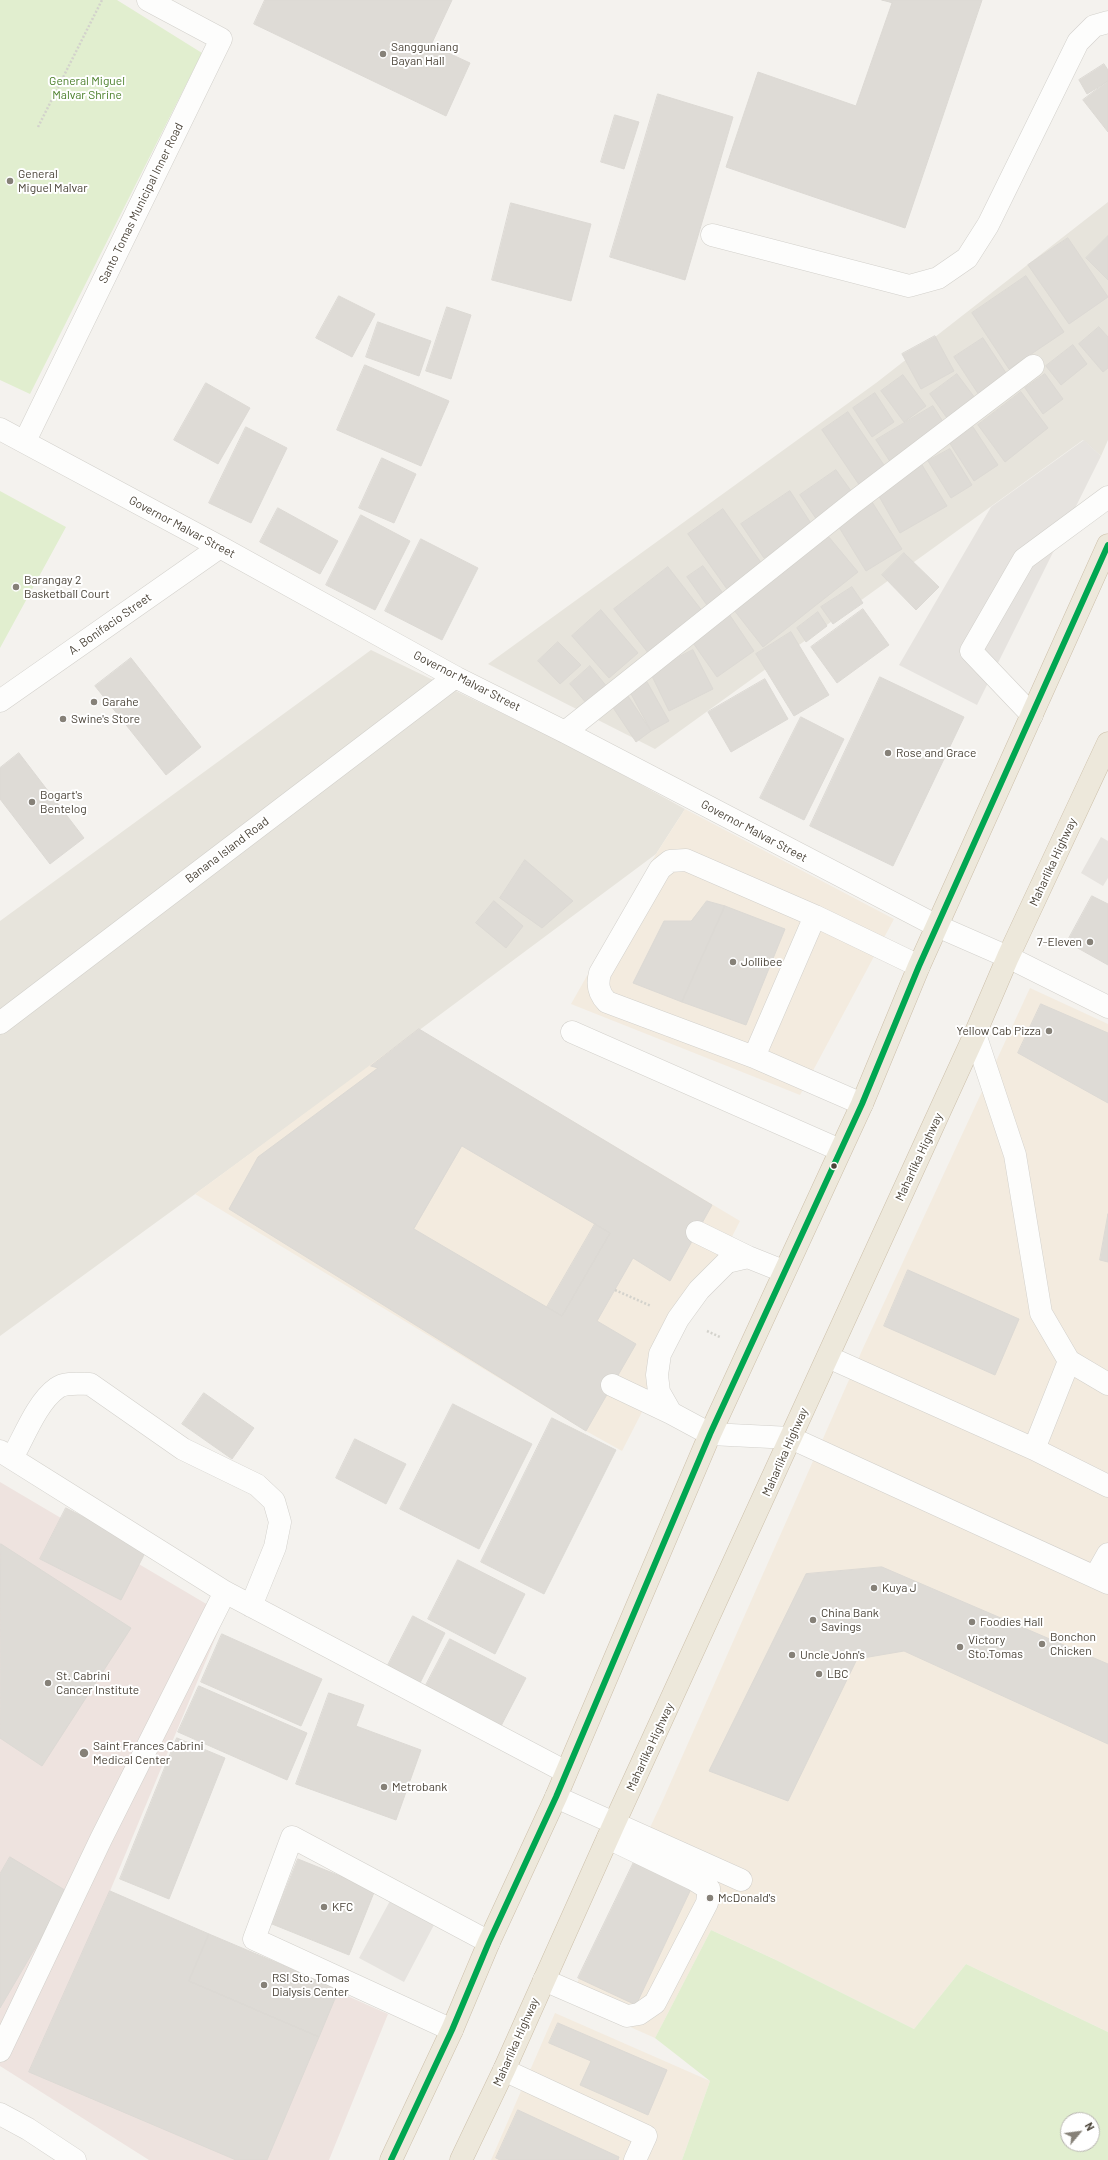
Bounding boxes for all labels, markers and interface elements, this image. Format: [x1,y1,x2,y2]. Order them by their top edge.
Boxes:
place label: Sangguniang Bayan Hall [391,40,458,68]
marker: Sangguniang Bayan Hall [378,49,388,59]
park label: General Miguel Malvar Shrine [49,74,125,102]
street label: Santo Tomas Municipal Inner Road [96,120,186,286]
place label: General Miguel Malvar [18,167,88,195]
marker: General Miguel Malvar [5,176,15,186]
street label: Governor Malvar Street [126,493,238,561]
place label: Barangay 2 Basketball Court [24,573,110,601]
marker: Barangay 2 Basketball Court [11,582,21,592]
street label: A. Bonifacio Street [66,590,154,658]
street label: Governor Malvar Street [411,648,523,714]
place label: Garahe [102,695,139,709]
marker: Garahe [89,697,99,707]
place label: Swine's Store [71,712,140,726]
marker: Swine's Store [58,714,68,724]
place label: Rose and Grace [896,746,976,760]
marker: Rose and Grace [883,748,893,758]
place label: Bogart's Bentelog [40,788,87,816]
marker: Bogart's Bentelog [27,797,37,807]
street label: Governor Malvar Street [698,797,810,865]
street label: Banana Island Road [182,814,272,886]
street label: Maharlika Highway [1026,816,1080,908]
place label: 7-Eleven [1037,935,1082,949]
marker: 7-Eleven [1085,937,1095,947]
place label: Jollibee [741,955,782,969]
marker: Jollibee [728,957,738,967]
place label: Yellow Cab Pizza [956,1024,1041,1038]
marker: Yellow Cab Pizza [1044,1026,1054,1036]
street label: Maharlika Highway [892,1111,946,1203]
unlabelled marker [829,1161,839,1171]
street label: Maharlika Highway [759,1405,811,1499]
place label: Kuya J [882,1581,917,1595]
marker: Kuya J [869,1583,879,1593]
place label: China Bank Savings [821,1606,879,1634]
marker: China Bank Savings [808,1615,818,1625]
place label: Foodies Hall [980,1615,1043,1629]
marker: Foodies Hall [967,1617,977,1627]
place label: Bonchon Chicken [1050,1630,1096,1658]
place label: Victory Sto.Tomas [968,1633,1023,1661]
marker: Bonchon Chicken [1037,1639,1047,1649]
marker: Victory Sto.Tomas [955,1642,965,1652]
place label: Uncle John's [800,1648,865,1662]
marker: Uncle John's [787,1650,797,1660]
place label: LBC [827,1667,849,1681]
place label: St. Cabrini Cancer Institute [56,1669,139,1697]
marker: LBC [814,1669,824,1679]
marker: St. Cabrini Cancer Institute [43,1678,53,1688]
street label: Maharlika Highway [623,1701,677,1793]
place label: Saint Frances Cabrini Medical Center [93,1739,203,1767]
marker: Saint Frances Cabrini Medical Center [78,1747,90,1759]
place label: Metrobank [392,1780,447,1794]
marker: Metrobank [379,1782,389,1792]
place label: McDonald's [718,1891,776,1905]
marker: McDonald's [705,1893,715,1903]
place label: KFC [332,1900,353,1914]
marker: KFC [319,1902,329,1912]
place label: RSI Sto. Tomas Dialysis Center [272,1971,350,1999]
marker: RSI Sto. Tomas Dialysis Center [259,1980,269,1990]
street label: Maharlika Highway [490,1995,542,2089]
north arrow [1060,2112,1100,2152]
text: N [1083,2120,1098,2133]

